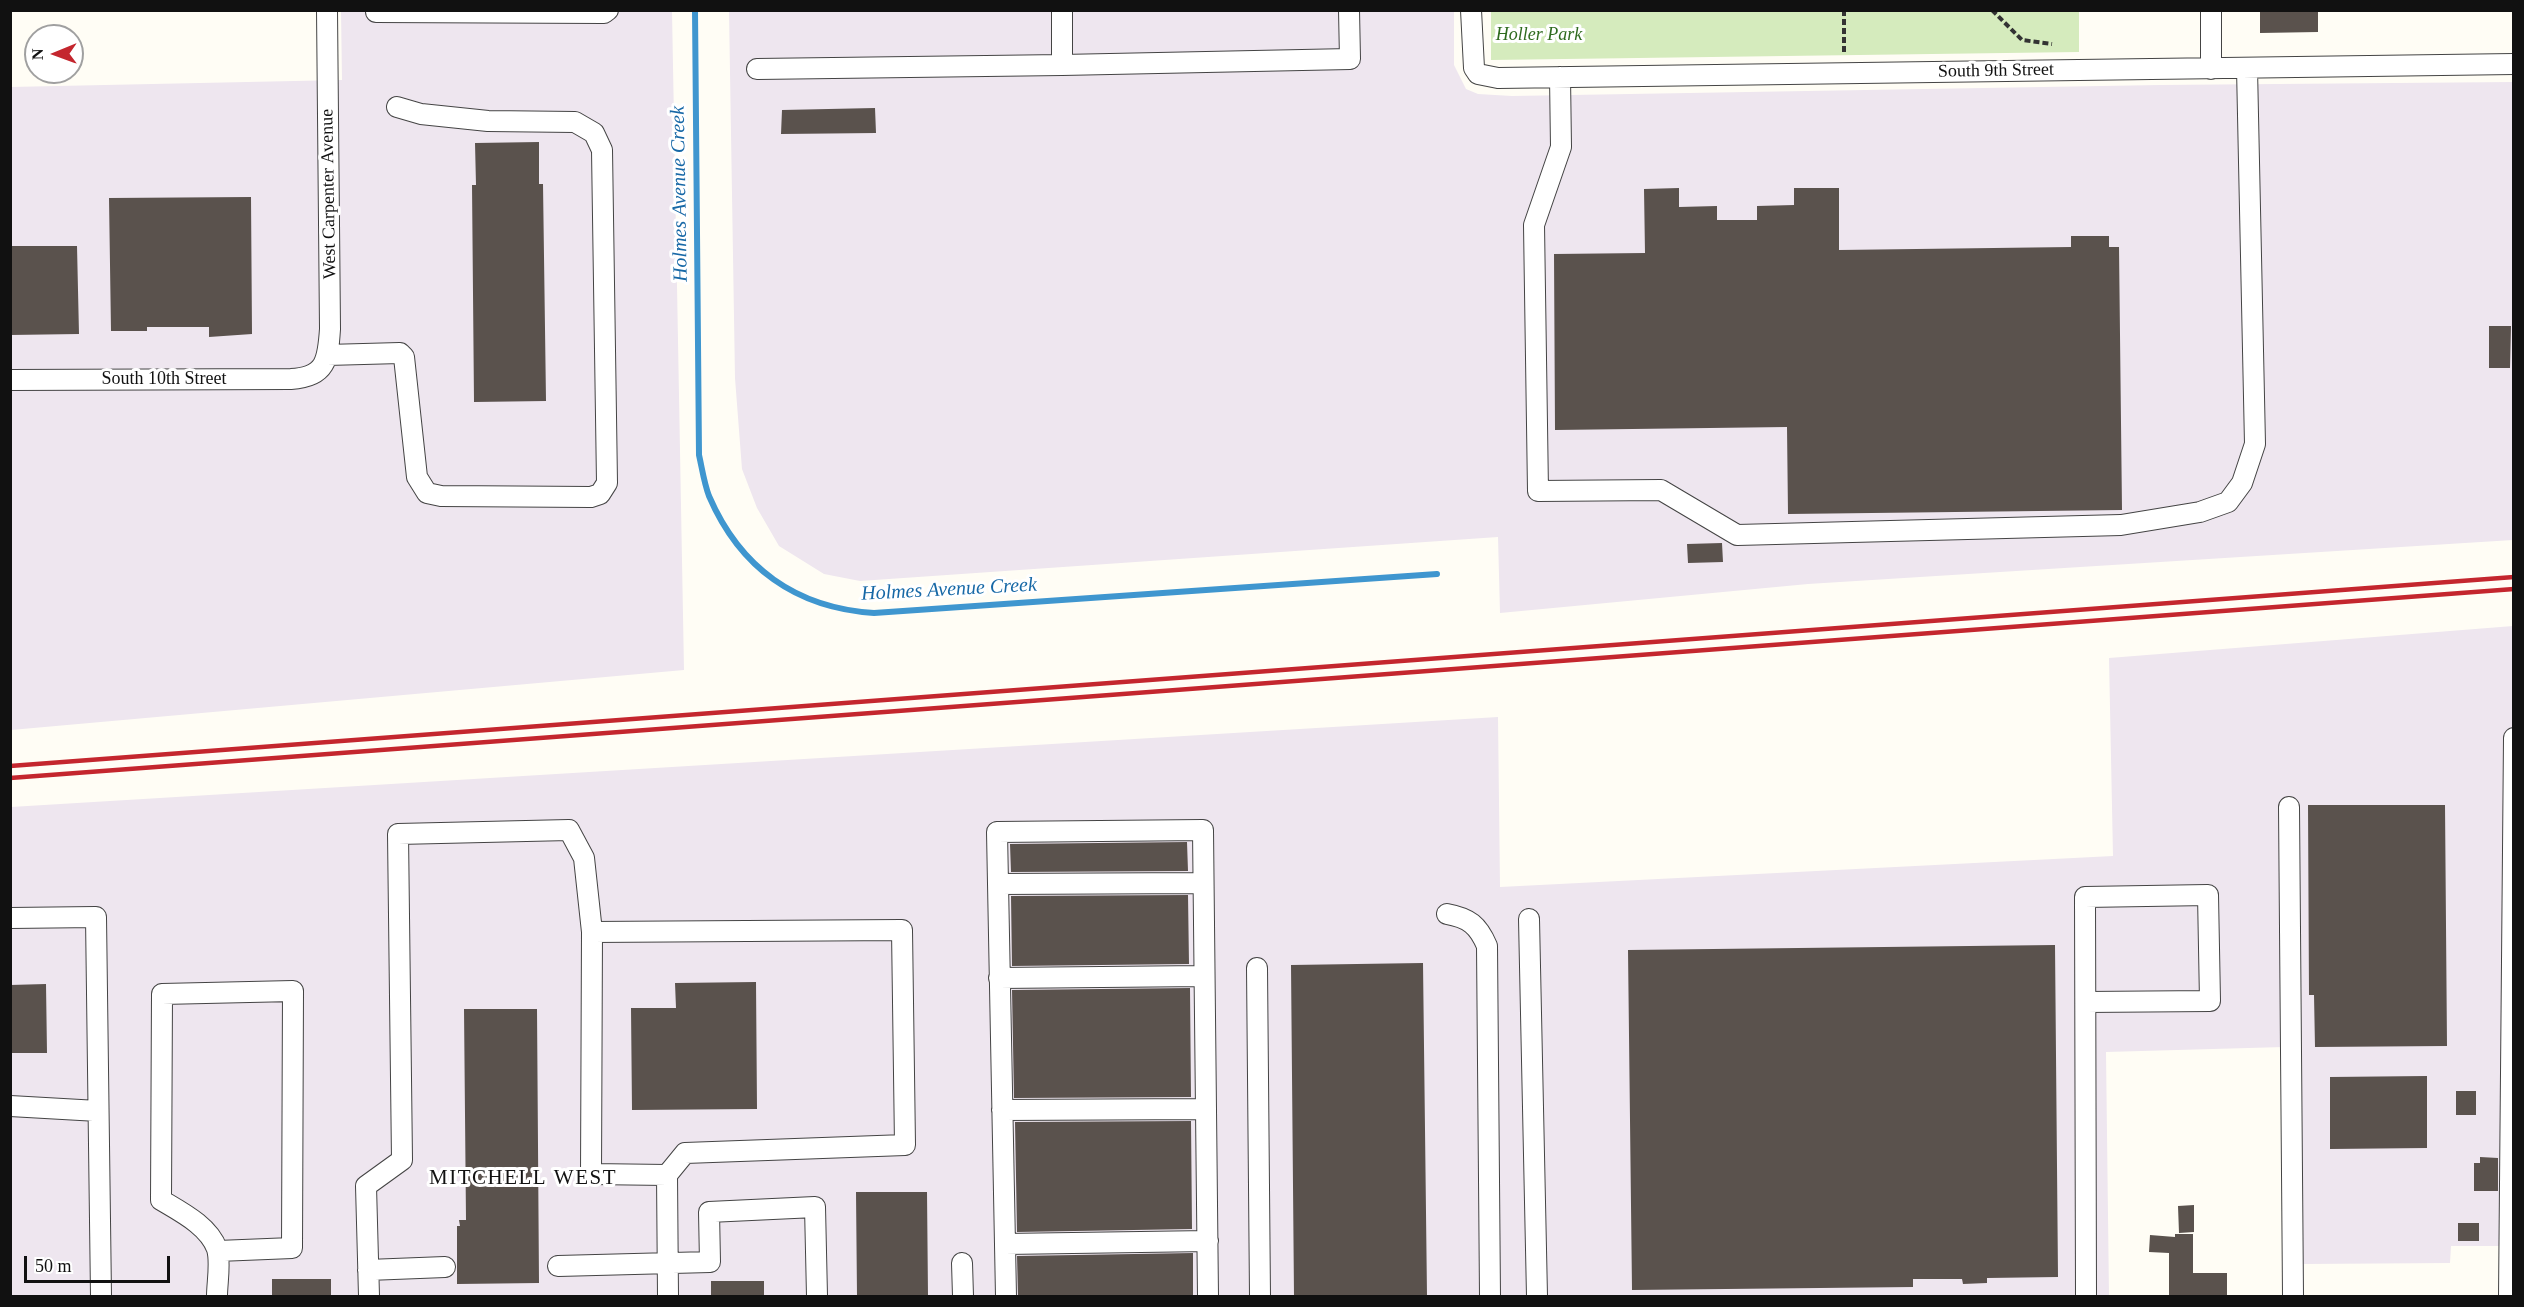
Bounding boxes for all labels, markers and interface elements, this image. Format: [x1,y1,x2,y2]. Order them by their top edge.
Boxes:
north arrow [24,24,84,84]
park label: Holler Park [1496,24,1582,46]
text: N [29,48,46,60]
street label: South 9th Street [1938,59,2054,83]
water label: Holmes Avenue Creek [666,106,694,282]
street label: West Carpenter Avenue [317,109,341,279]
street label: South 10th Street [102,368,226,390]
water label: Holmes Avenue Creek [861,573,1037,607]
district label: MITCHELL WEST [429,1165,617,1191]
scale bar [27,1244,172,1282]
text: 50 m [35,1256,72,1276]

